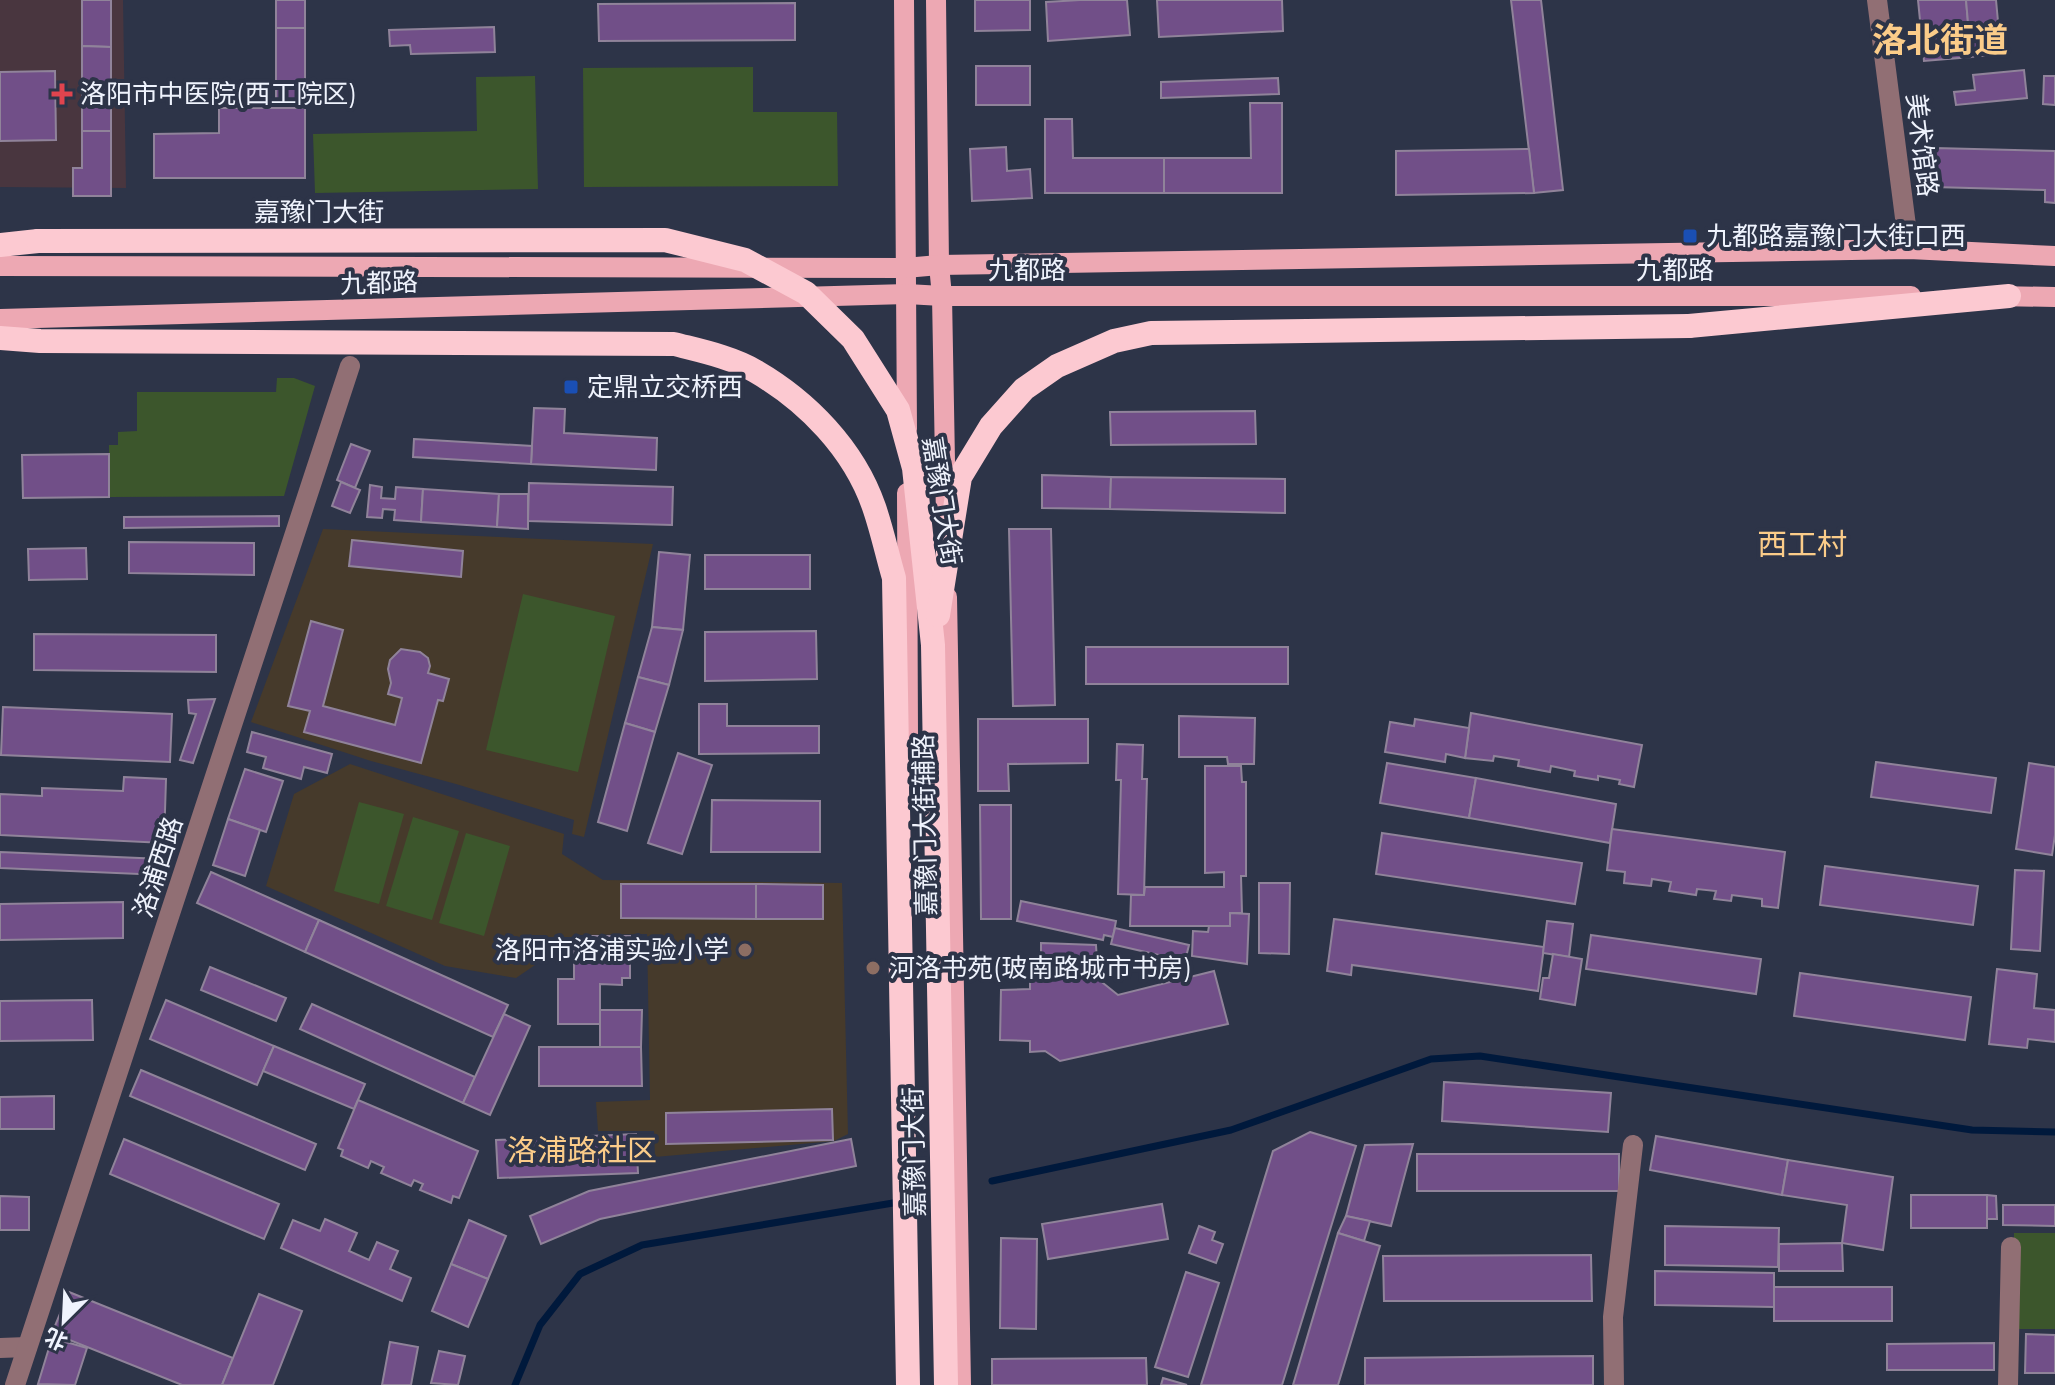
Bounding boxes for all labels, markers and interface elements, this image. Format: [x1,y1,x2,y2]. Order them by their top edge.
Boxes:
district label: 洛北街道 [1872,19,2008,61]
place label: 洛阳市中医院(西工院区) [80,78,357,110]
marker: 洛阳市中医院(西工院区) [51,83,73,105]
street label: 美术馆路 [1900,91,1944,199]
street label: 嘉豫门大街 [254,196,384,228]
place label: 九都路嘉豫门大街口西 [1706,220,1966,252]
marker: 九都路嘉豫门大街口西 [1681,227,1699,245]
street label: 九都路 [988,254,1066,286]
street label: 九都路 [1636,254,1714,286]
street label: 九都路 [339,266,419,300]
place label: 定鼎立交桥西 [587,371,743,403]
marker: 定鼎立交桥西 [562,378,580,396]
street label: 嘉豫门大街 [916,434,968,568]
district label: 西工村 [1757,526,1847,563]
street label: 嘉豫门大街辅路 [907,734,943,916]
street label: 洛浦西路 [127,813,189,921]
place label: 洛阳市洛浦实验小学 [495,934,729,966]
marker: 洛阳市洛浦实验小学 [736,941,754,959]
place label: 河洛书苑(玻南路城市书房) [889,952,1192,984]
marker: 河洛书苑(玻南路城市书房) [864,959,882,977]
street label: 嘉豫门大街 [897,1087,931,1217]
district label: 洛浦路社区 [507,1132,657,1169]
north arrow [24,1281,104,1361]
text: 北 [41,1322,72,1356]

